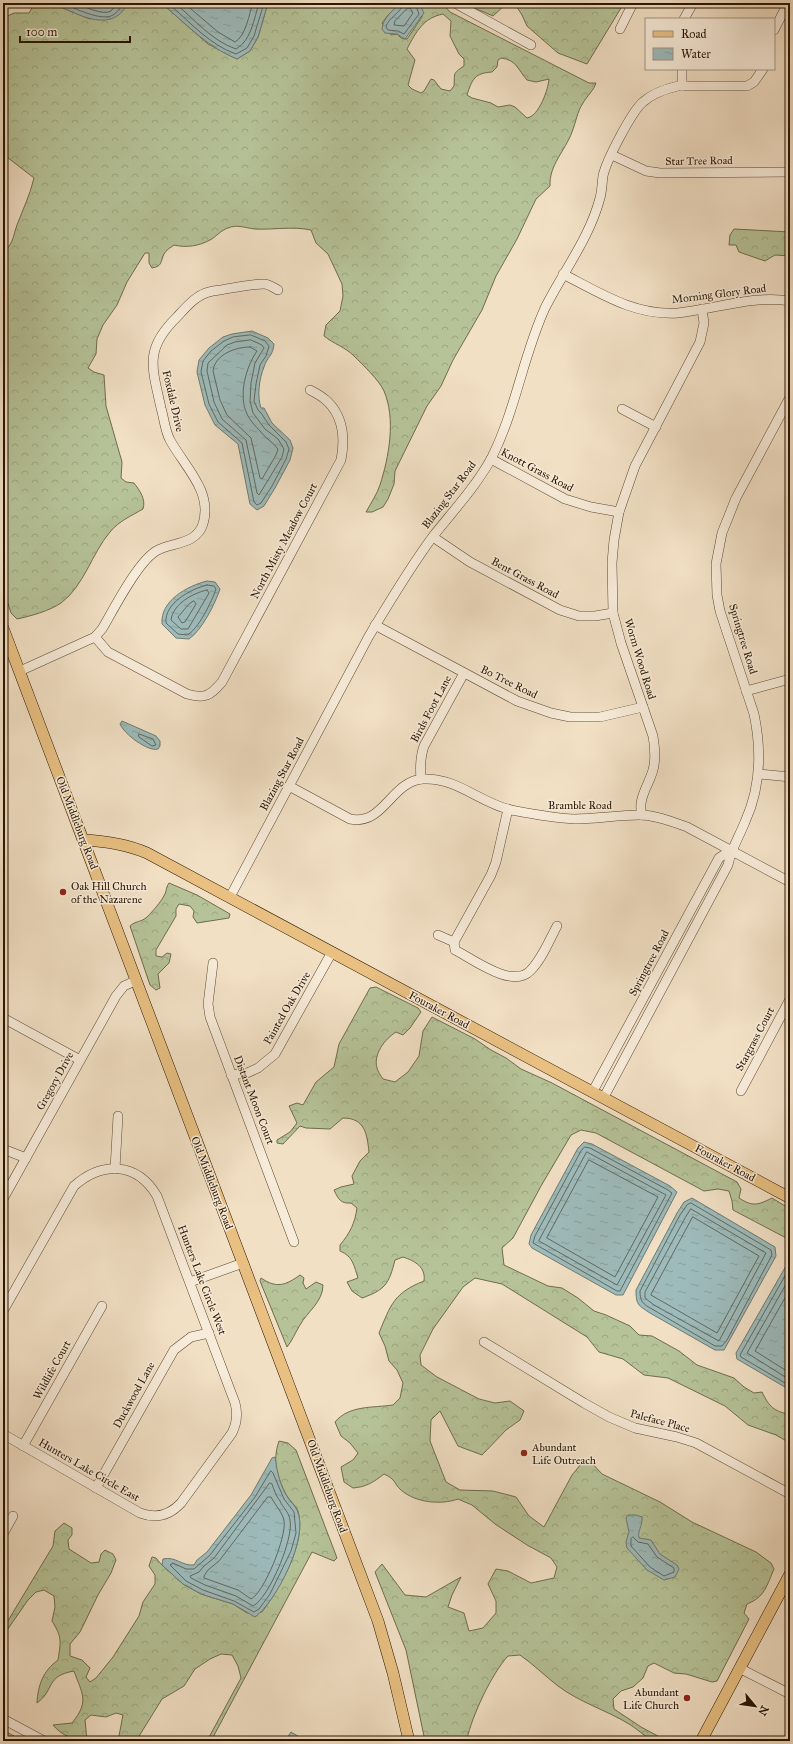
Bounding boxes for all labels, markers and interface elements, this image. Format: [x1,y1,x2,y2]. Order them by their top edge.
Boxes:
scale bar [20,18,130,44]
legend [645,18,775,70]
text: 100 m [26,25,57,39]
text: Road [681,27,707,41]
text: Water [681,47,711,61]
street label: Star Tree Road [665,154,733,168]
street label: Morning Glory Road [671,282,767,306]
street label: Foxdale Drive [160,369,186,433]
street label: Knott Grass Road [499,445,576,495]
street label: Blazing Star Road [419,458,479,531]
street label: North Misty Meadow Court [248,481,320,601]
street label: Bent Grass Road [489,555,561,601]
street label: Springtree Road [726,602,760,676]
street label: Worm Wood Road [622,617,659,701]
street label: Bo Tree Road [478,663,540,702]
street label: Birds Foot Lane [408,673,454,745]
street label: Blazing Star Road [257,735,307,813]
street label: Old Middleburg Road [53,775,101,872]
street label: Bramble Road [548,799,612,812]
place label: Oak Hill Church of the Nazarene [71,880,147,906]
marker: Oak Hill Church of the Nazarene [58,887,68,897]
street label: Springtree Road [626,927,672,998]
street label: Painted Oak Drive [261,969,313,1047]
street label: Fouraker Road [406,989,472,1032]
street label: Stargrass Court [733,1005,777,1073]
street label: Gregory Drive [34,1049,77,1112]
street label: Distant Moon Court [231,1054,277,1146]
street label: Old Middleburg Road [188,1135,236,1232]
street label: Fouraker Road [692,1142,758,1185]
street label: Hunters Lake Circle West [175,1223,229,1337]
street label: Wildlife Court [30,1338,74,1402]
street label: Duckwood Lane [110,1359,158,1430]
street label: Paleface Place [629,1407,692,1435]
street label: Hunters Lake Circle East [36,1436,142,1504]
street label: Old Middleburg Road [304,1438,350,1535]
place label: Abundant Life Outreach [531,1441,596,1467]
marker: Abundant Life Outreach [519,1448,529,1458]
place label: Abundant Life Church [623,1686,679,1712]
north arrow [735,1686,775,1726]
marker: Abundant Life Church [682,1693,692,1703]
text: N [755,1703,771,1718]

